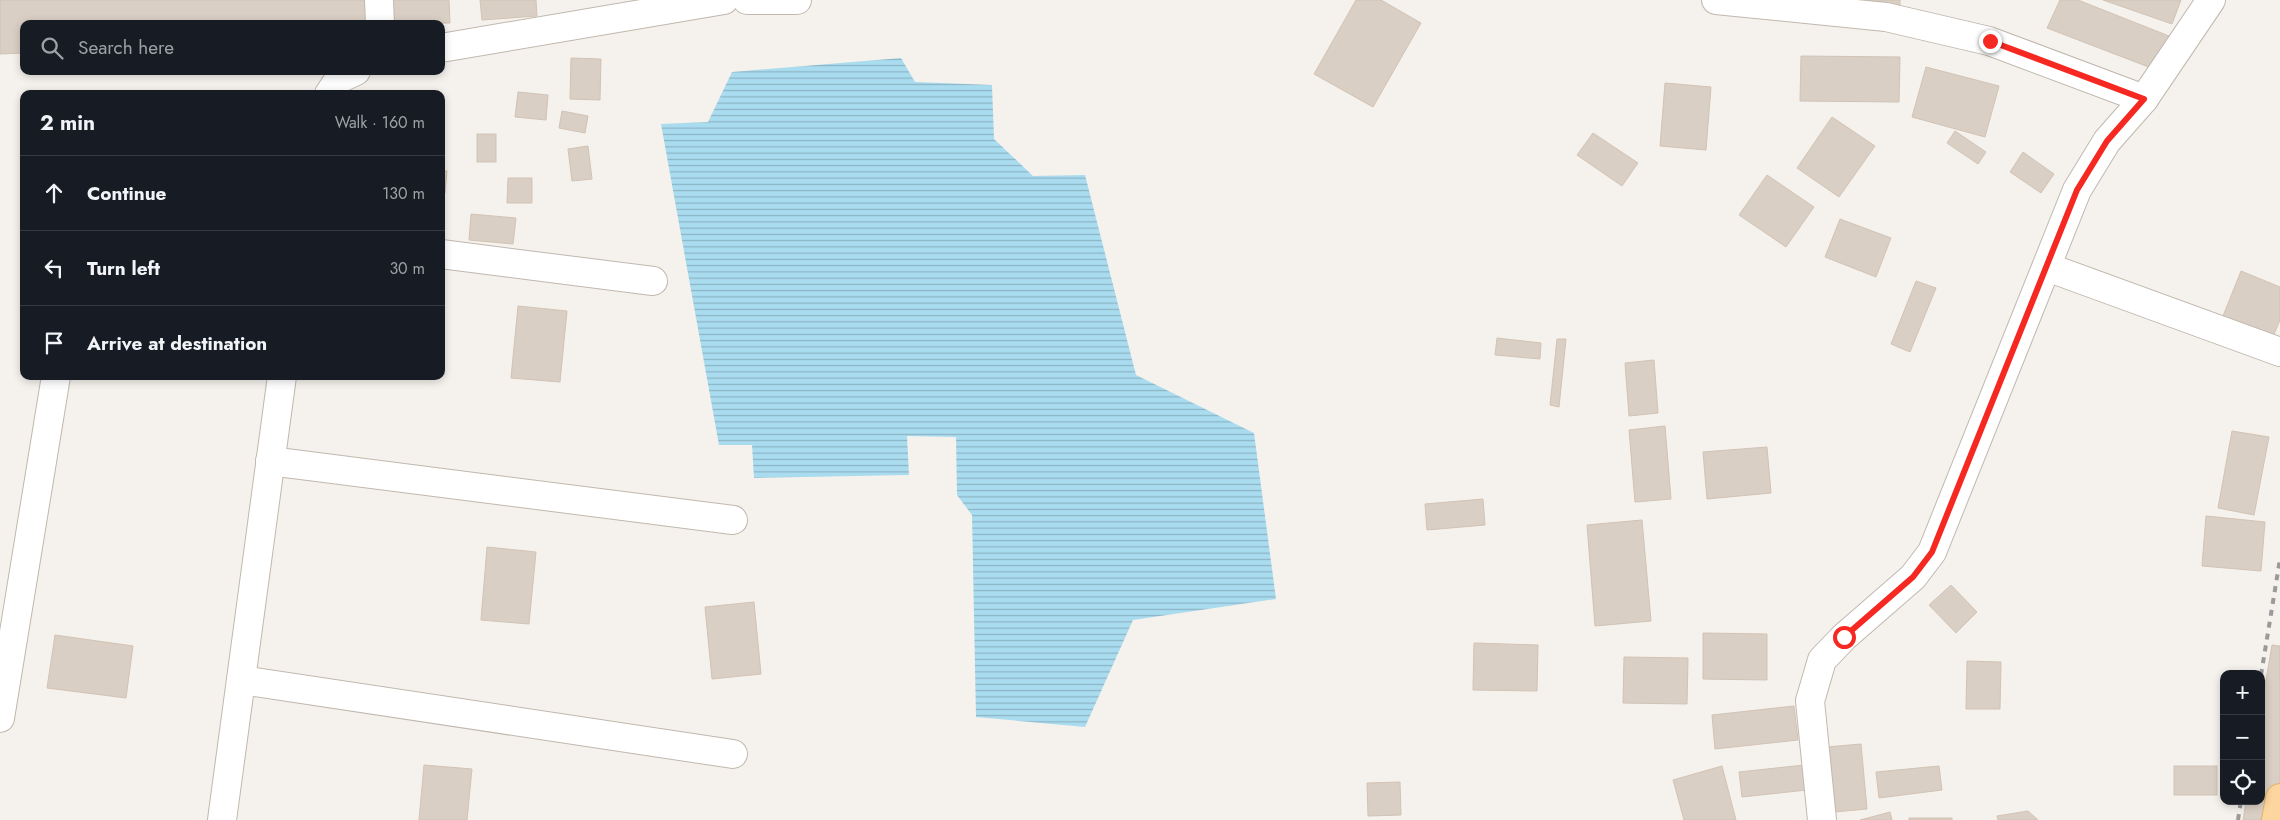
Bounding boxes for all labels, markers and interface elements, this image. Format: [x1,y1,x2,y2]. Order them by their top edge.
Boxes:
search box [20,20,445,75]
route end [1979,30,2002,53]
icon: search [38,34,66,62]
text: Search here [78,34,174,61]
text: 2 min [40,108,95,138]
text: Walk · 160 m [335,111,425,134]
icon: ahead [40,179,68,207]
text: Continue [87,180,166,207]
text: 130 m [382,182,425,205]
icon: left [40,254,68,282]
text: Turn left [87,255,160,282]
text: 30 m [389,257,425,280]
icon: arrive [40,329,68,357]
text: Arrive at destination [87,330,267,357]
route start [1833,626,1856,649]
map controls [2220,670,2265,805]
button: + [2220,670,2265,715]
button: − [2220,715,2265,760]
button: locate [2220,760,2265,805]

